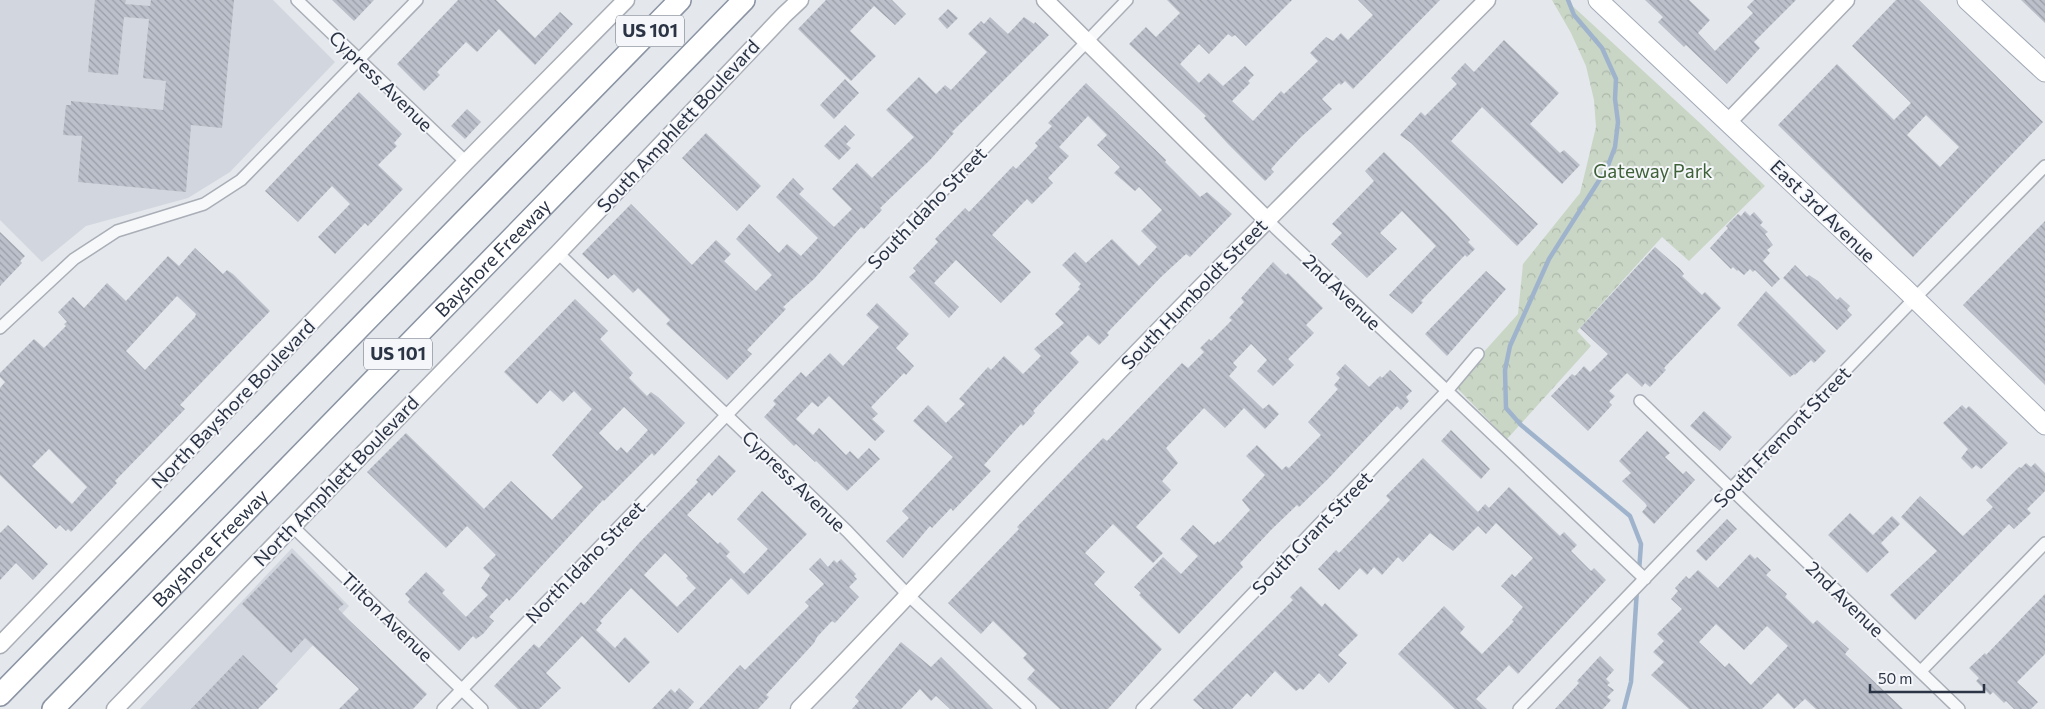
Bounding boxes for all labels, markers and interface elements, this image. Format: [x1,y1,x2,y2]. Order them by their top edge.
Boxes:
road number: US 101 [616,16,684,46]
street label: Cypress Avenue [325,25,438,136]
street label: South Amphlett Boulevard [592,35,764,217]
street label: South Idaho Street [862,142,991,274]
street label: East 3rd Avenue [1766,155,1881,267]
park label: Gateway Park [1593,159,1713,182]
street label: Bayshore Freeway [430,194,555,321]
street label: South Humboldt Street [1116,213,1272,374]
street label: 2nd Avenue [1299,249,1386,334]
street label: North Bayshore Boulevard [146,314,319,493]
road number: US 101 [364,338,432,369]
street label: South Fremont Street [1708,361,1855,512]
street label: North Amphlett Boulevard [248,391,423,571]
street label: Cypress Avenue [738,425,851,536]
street label: South Grant Street [1247,466,1377,599]
street label: Bayshore Freeway [147,484,272,611]
street label: North Idaho Street [520,495,649,628]
street label: 2nd Avenue [1802,556,1889,641]
street label: Tilton Avenue [337,567,438,666]
scale bar [1870,662,1984,694]
text: 50 m [1878,669,1912,687]

